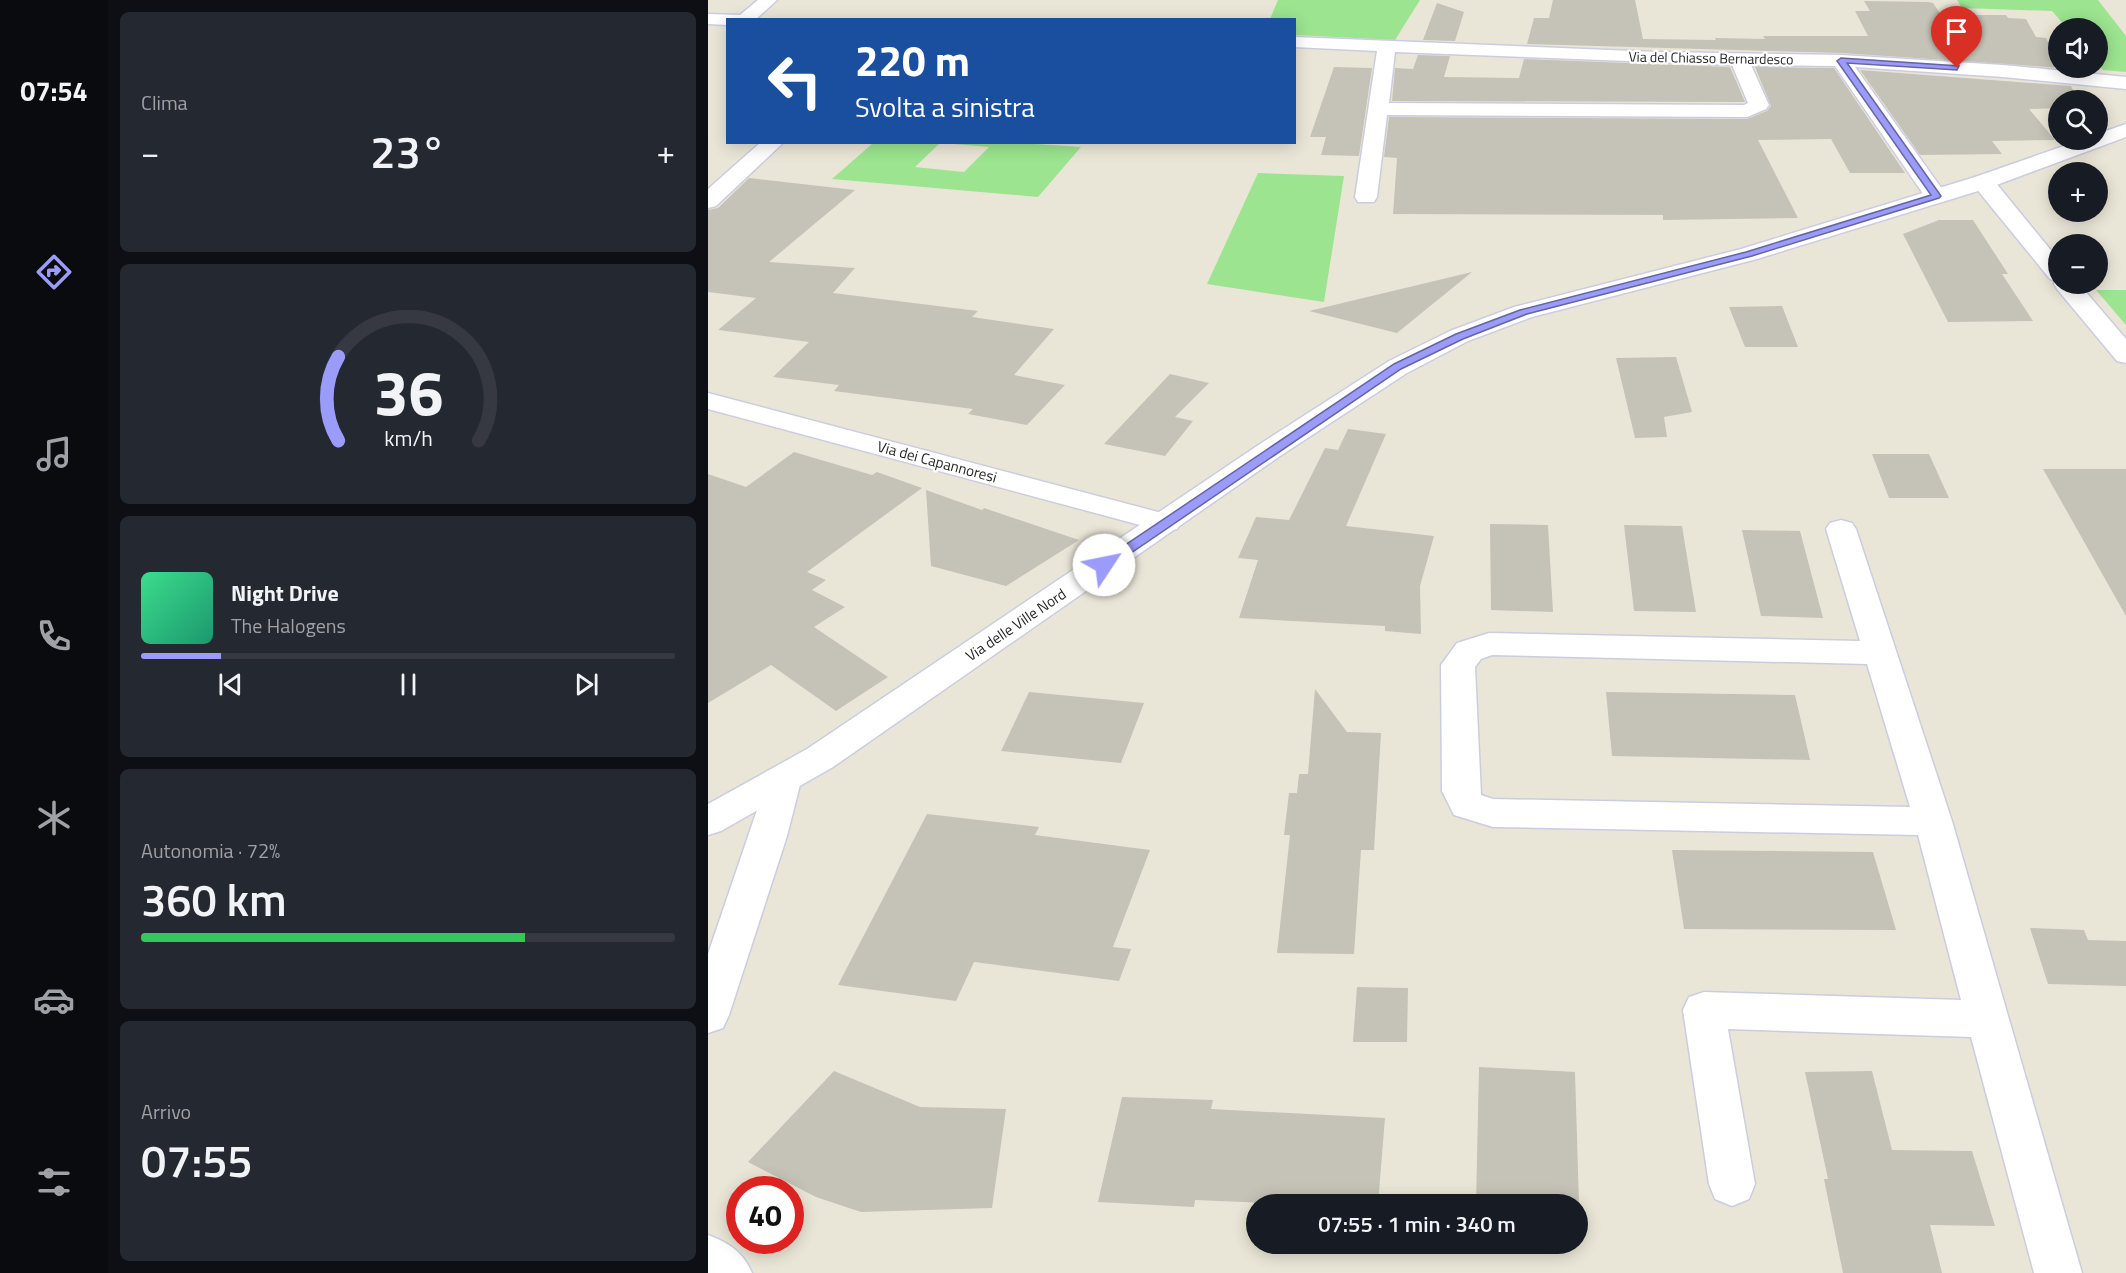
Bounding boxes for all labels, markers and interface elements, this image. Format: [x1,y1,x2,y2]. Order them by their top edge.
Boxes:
pin [1931,6,1982,68]
icon: arrive [1940,15,1973,48]
map controls [2048,18,2108,294]
button: sound [2048,18,2108,78]
text: 220 m [855,28,970,92]
icon: left [756,42,834,120]
street label: Via del Chiasso Bernardesco [1628,46,1794,69]
text: 07:54 [20,70,88,111]
text: Svolta a sinistra [855,86,1035,127]
text: Clima [141,87,188,118]
button: search [2048,90,2108,150]
text: 23° [370,117,446,185]
text: − [141,127,159,177]
text: + [657,127,675,177]
button: + [2048,162,2108,222]
button: − [2048,234,2108,294]
icon: directions [33,251,75,293]
text: 36 [373,344,443,439]
text: km/h [384,423,432,455]
icon: music [33,433,75,475]
street label: Via dei Capannoresi [875,434,999,489]
position arrow [1072,533,1136,597]
text: Night Drive [231,576,339,610]
street label: Via delle Ville Nord [961,582,1071,667]
text: The Halogens [231,610,346,641]
icon: phone [33,615,75,657]
icon: previous [214,668,247,701]
icon: pause [392,668,425,701]
icon: next [570,668,603,701]
icon: climate [33,797,75,839]
text: Autonomia · 72% [141,835,280,866]
text: 360 km [141,865,287,933]
icon: car [33,979,75,1021]
text: Arrivo [141,1096,191,1127]
text: 07:55 [141,1126,253,1194]
icon: filters [33,1161,75,1203]
speed limit sign: 40 [726,1176,804,1254]
text: 07:55 · 1 min · 340 m [1318,1207,1516,1241]

